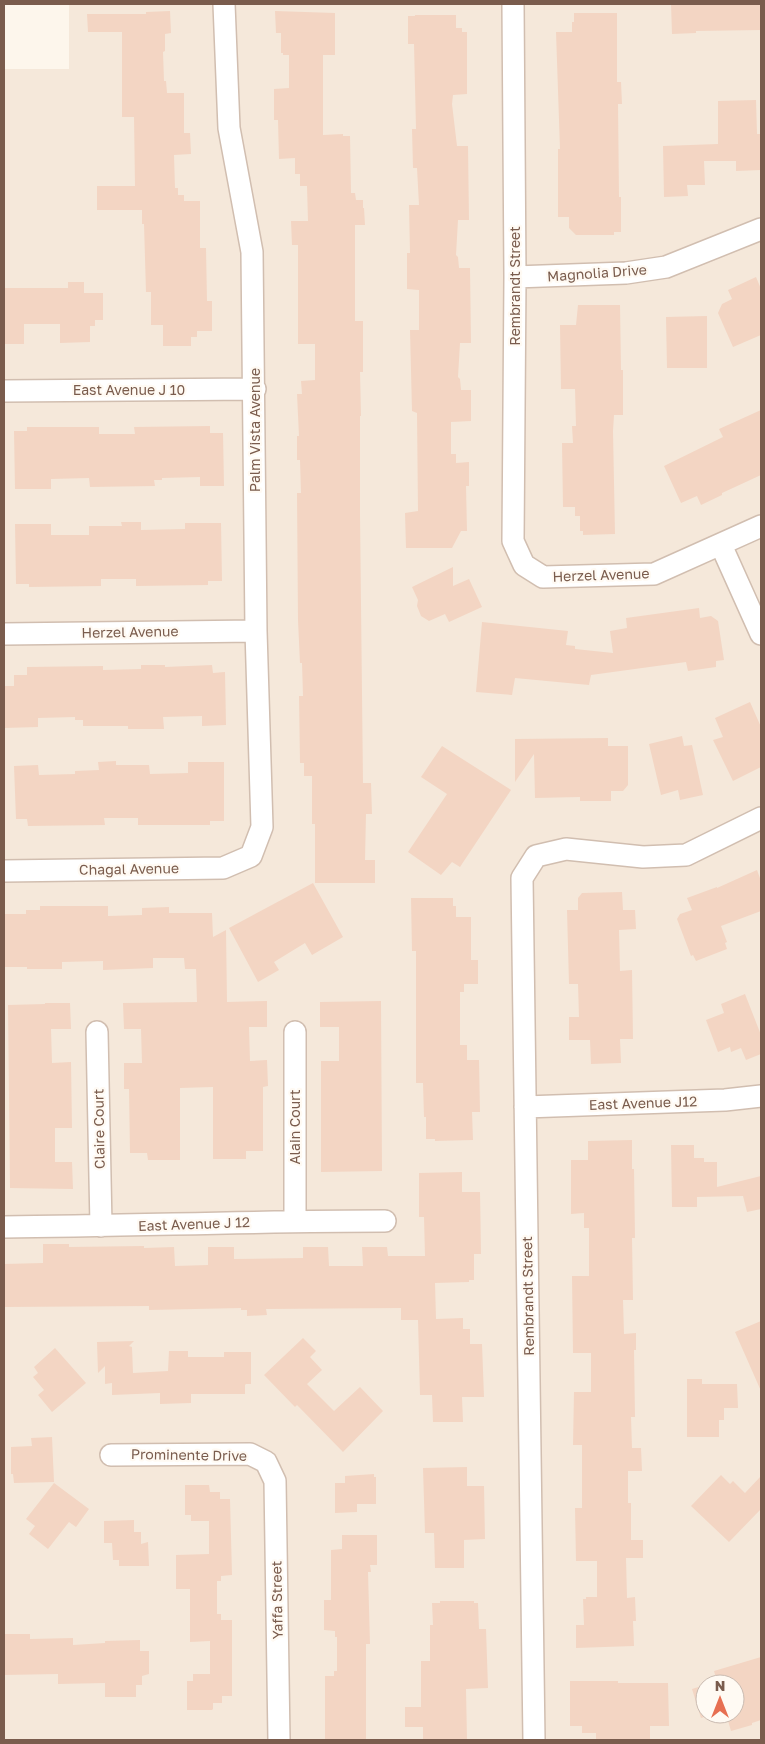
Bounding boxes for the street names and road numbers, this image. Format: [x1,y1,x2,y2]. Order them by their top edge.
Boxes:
street label: Rembrandt Street [506,226,523,346]
street label: Magnolia Drive [547,261,647,284]
street label: Palm Vista Avenue [246,368,263,492]
street label: East Avenue J 10 [73,381,185,398]
street label: Herzel Avenue [552,564,650,585]
street label: Herzel Avenue [81,622,179,641]
street label: Chagal Avenue [79,859,179,878]
street label: Claire Court [89,1089,108,1169]
street label: Alain Court [286,1089,303,1165]
street label: East Avenue J12 [589,1092,697,1113]
street label: East Avenue J 12 [138,1213,250,1234]
street label: Rembrandt Street [518,1236,537,1356]
street label: Prominente Drive [131,1445,247,1464]
street label: Yaffa Street [267,1561,286,1639]

